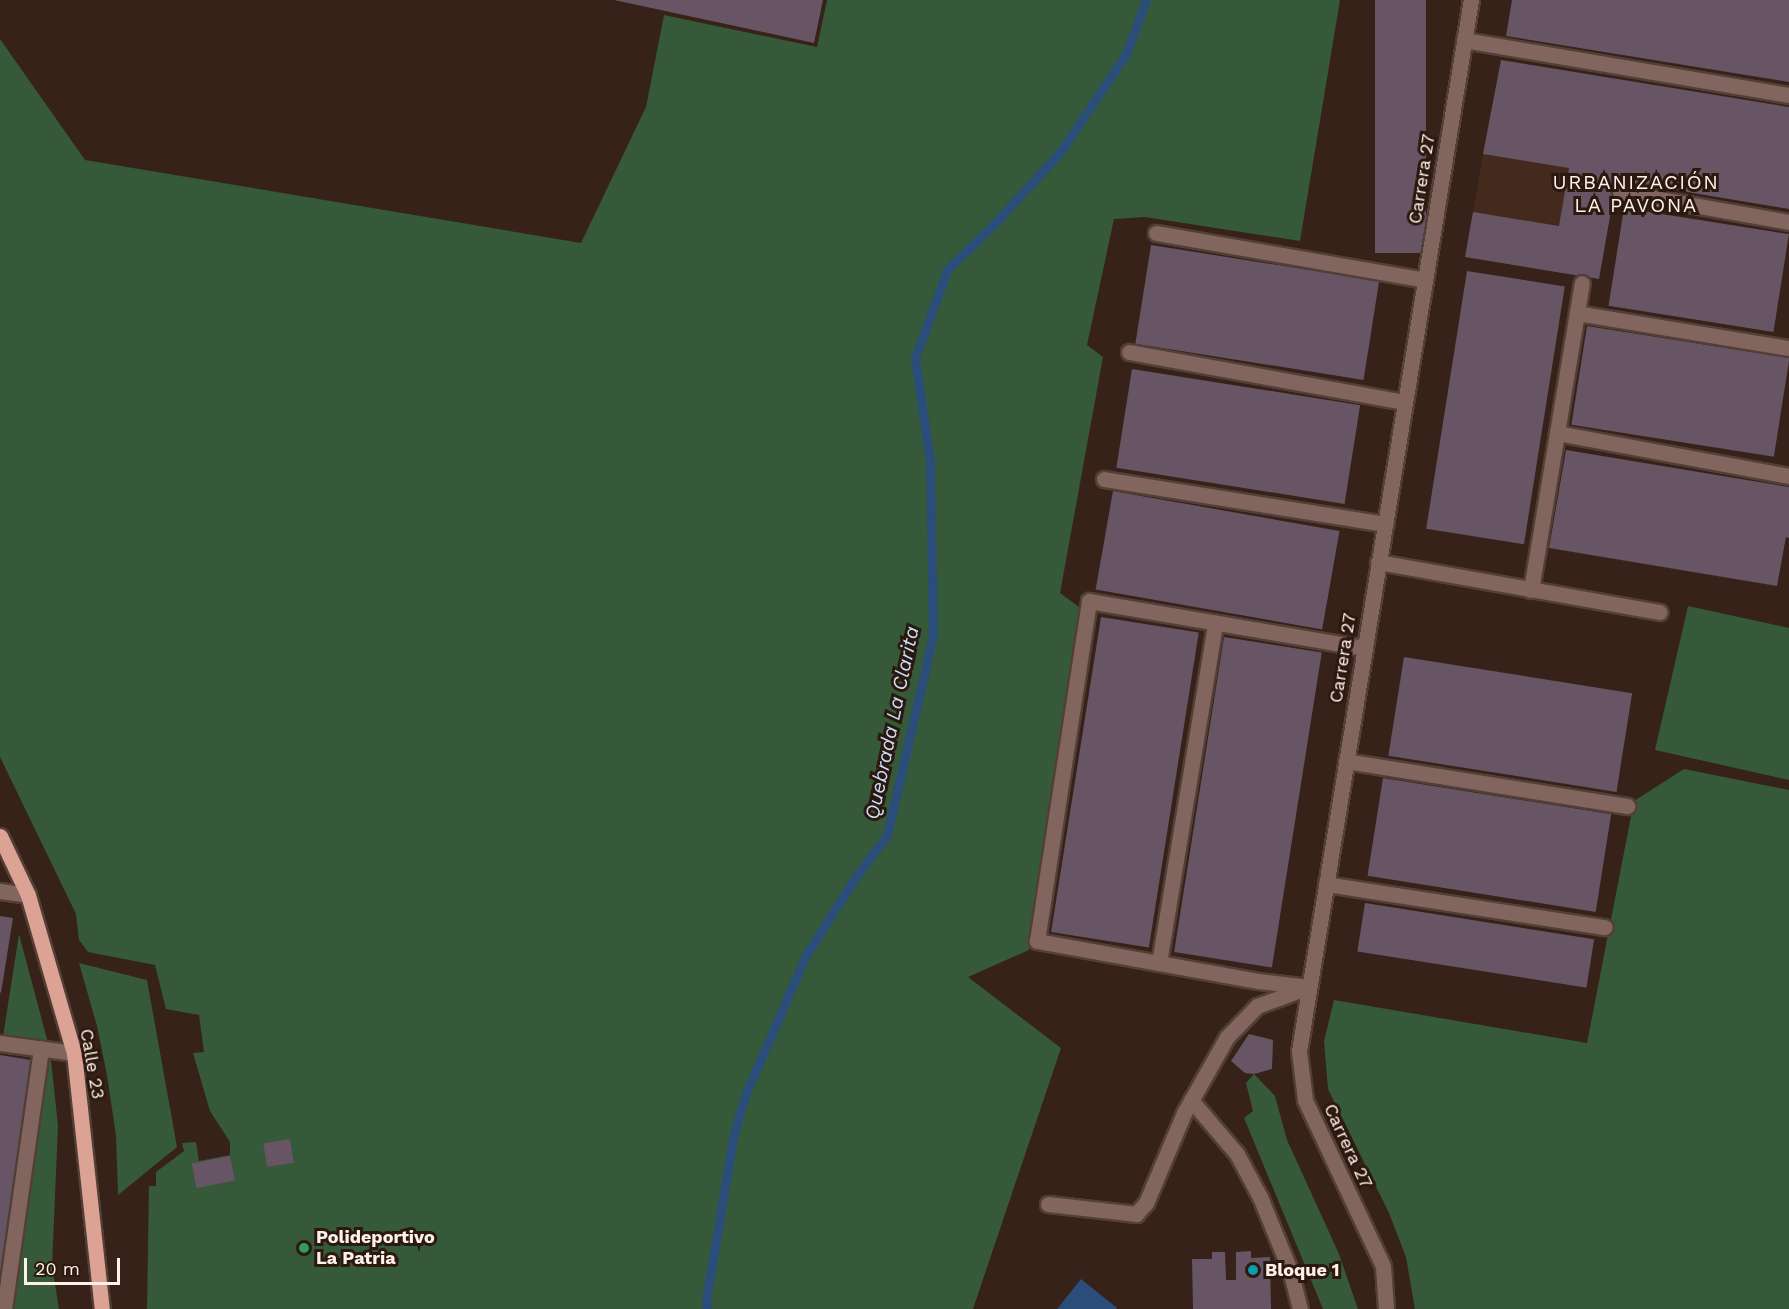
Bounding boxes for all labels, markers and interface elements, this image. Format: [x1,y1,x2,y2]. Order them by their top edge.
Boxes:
street label: Carrera 27 [1404,132,1440,226]
district label: URBANIZACIÓN LA PAVONA [1553,171,1719,218]
street label: Carrera 27 [1325,611,1361,705]
water label: Quebrada La Clarita [860,624,924,822]
street label: Calle 23 [75,1027,109,1101]
street label: Carrera 27 [1319,1100,1377,1192]
place label: Polideportivo La Patria [316,1227,435,1270]
marker: Polideportivo La Patria [297,1241,311,1255]
scale bar [27,1246,123,1284]
text: 20 m [35,1258,80,1279]
place label: Bloque 1 [1265,1259,1340,1281]
marker: Bloque 1 [1246,1263,1260,1277]

